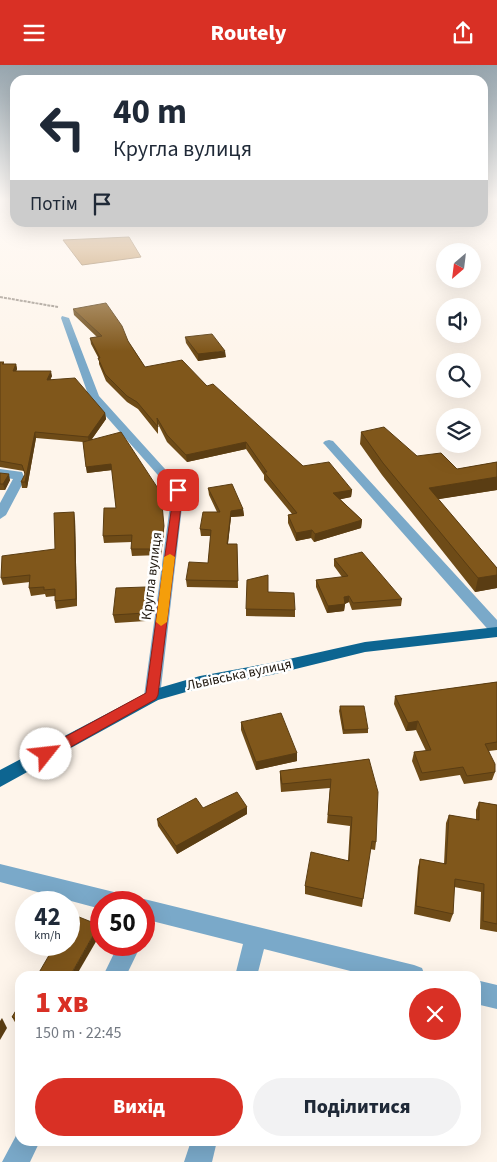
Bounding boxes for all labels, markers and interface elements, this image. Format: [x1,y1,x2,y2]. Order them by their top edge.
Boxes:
text: Routely [210,17,287,49]
icon: menu [20,19,48,47]
icon: share [449,19,477,47]
text: 40 m [113,87,187,137]
icon: left [30,95,95,160]
text: Кругла вулиця [113,133,252,165]
icon: arrive [88,190,116,218]
text: Потім [30,191,78,218]
north arrow [436,243,481,287]
map controls [436,243,481,453]
button: sound [436,298,481,343]
button: search [436,353,481,398]
button: layers [436,408,481,453]
pin [157,469,199,511]
icon: arrive [164,476,192,504]
street label: Кругла вулиця [137,531,167,621]
street label: Львівська вулиця [185,654,293,696]
position arrow [19,727,71,779]
speed limit sign: 50 [90,891,155,956]
text: 42 [34,899,61,935]
text: km/h [34,927,61,944]
text: 1 хв [35,981,89,1024]
button: close [409,988,461,1040]
text: 150 m · 22:45 [35,1022,122,1044]
button: Вихід [35,1078,243,1136]
button: Поділитися [253,1078,461,1136]

